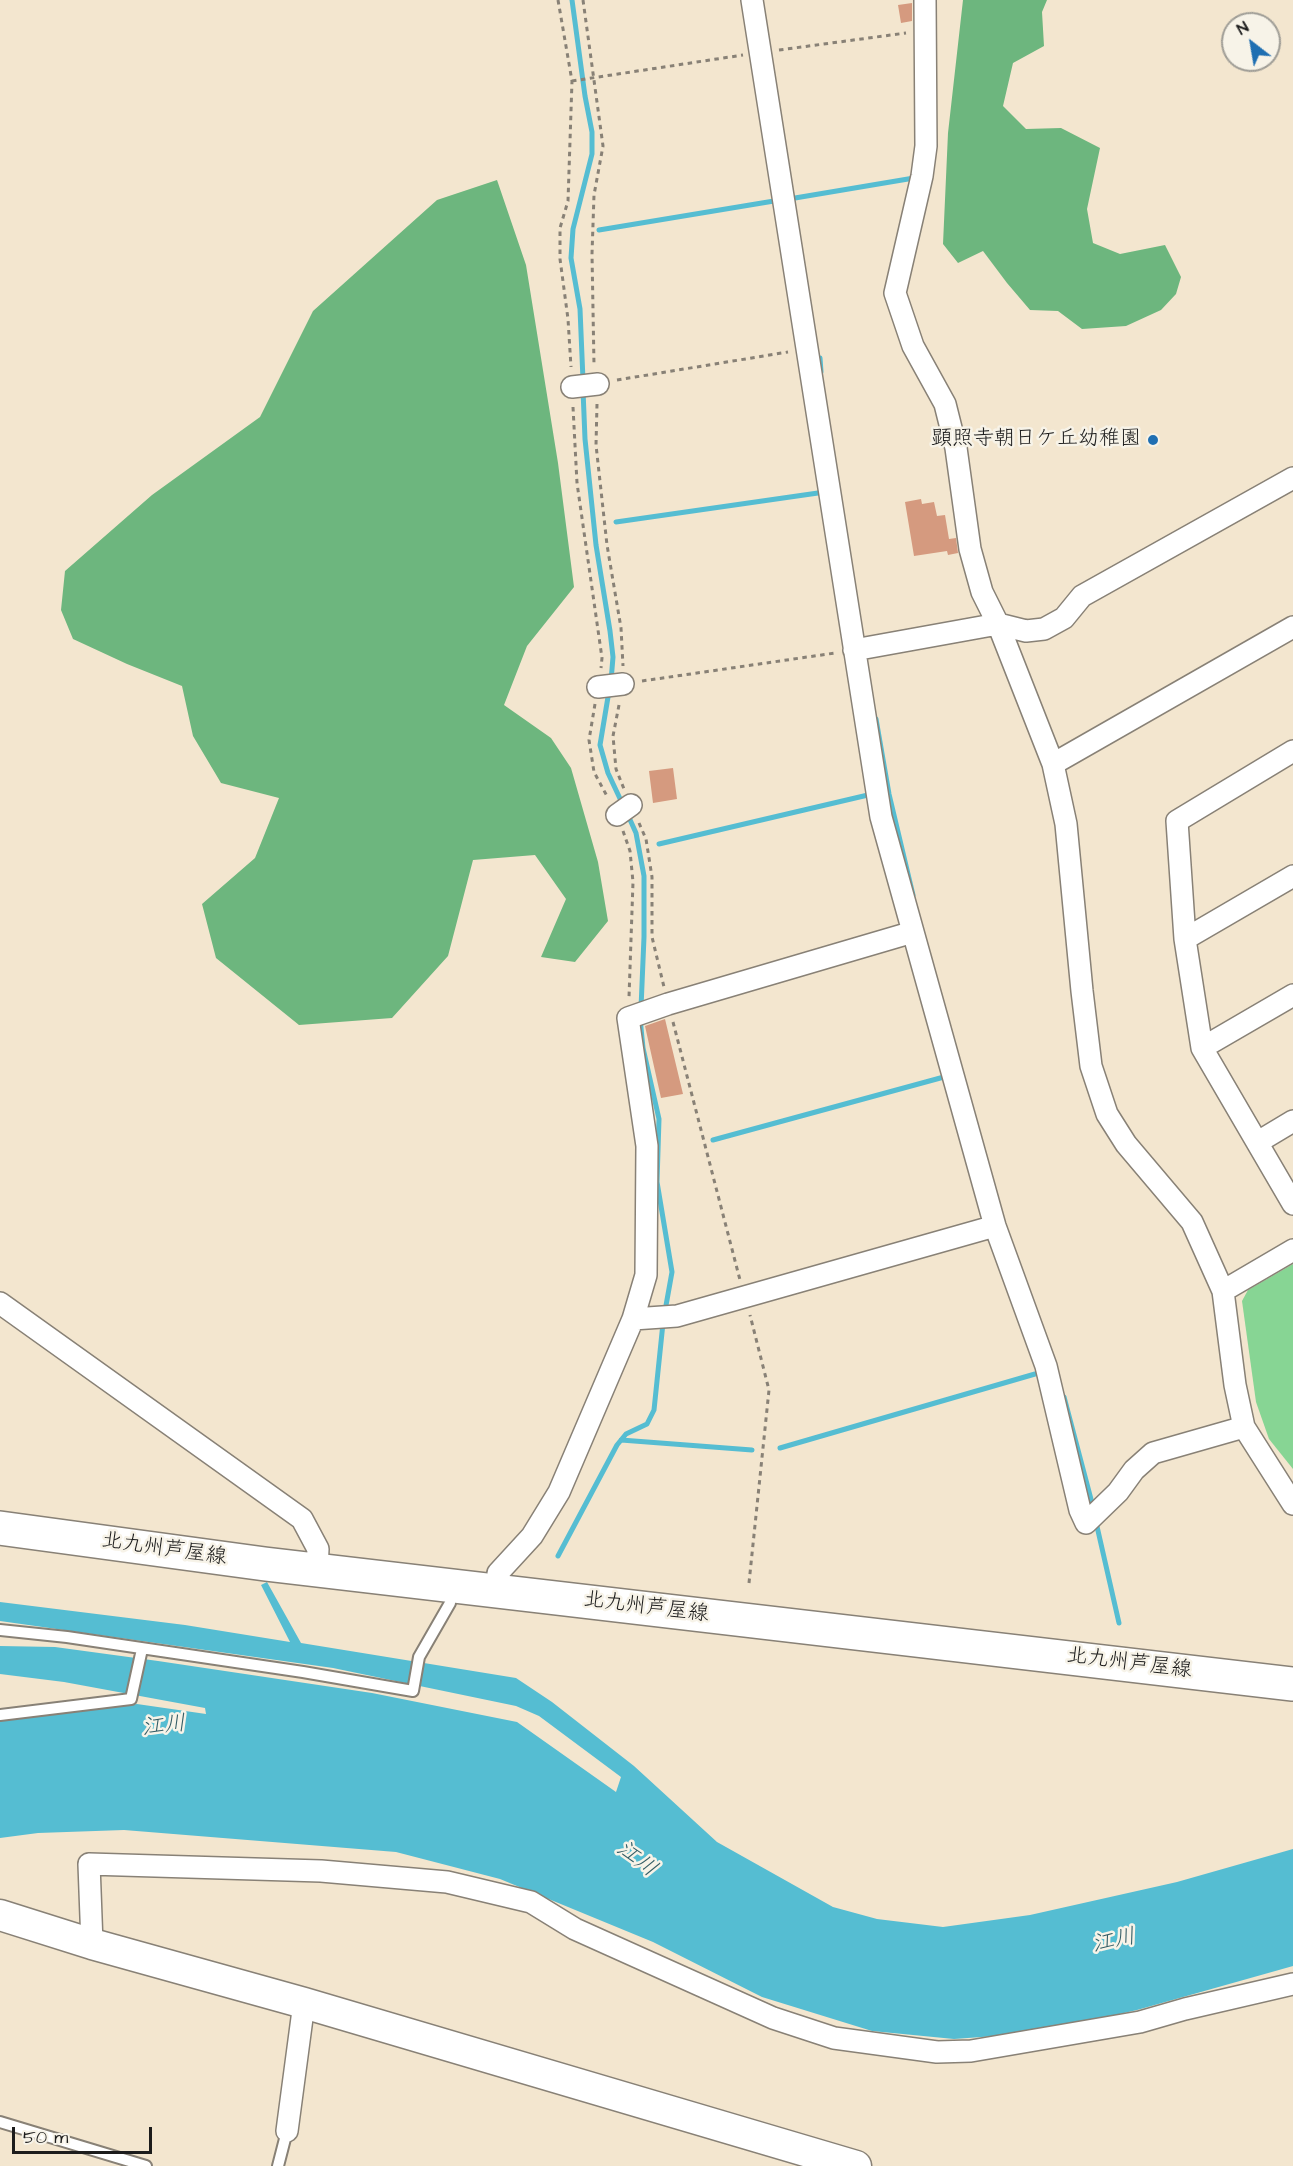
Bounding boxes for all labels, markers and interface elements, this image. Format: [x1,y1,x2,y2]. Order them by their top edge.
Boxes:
north arrow [1221,12,1281,72]
text: N [1233,16,1253,40]
place label: 顕照寺朝日ケ丘幼稚園 [931,427,1141,453]
marker: 顕照寺朝日ケ丘幼稚園 [1146,433,1160,447]
street label: 北九州芦屋線 [100,1529,228,1571]
street label: 北九州芦屋線 [582,1588,710,1628]
street label: 北九州芦屋線 [1065,1644,1193,1684]
water label: 江川 [141,1712,187,1742]
water label: 江川 [610,1836,662,1884]
water label: 江川 [1090,1925,1138,1959]
scale bar [15,2115,154,2153]
text: 50 m [23,2125,68,2150]

